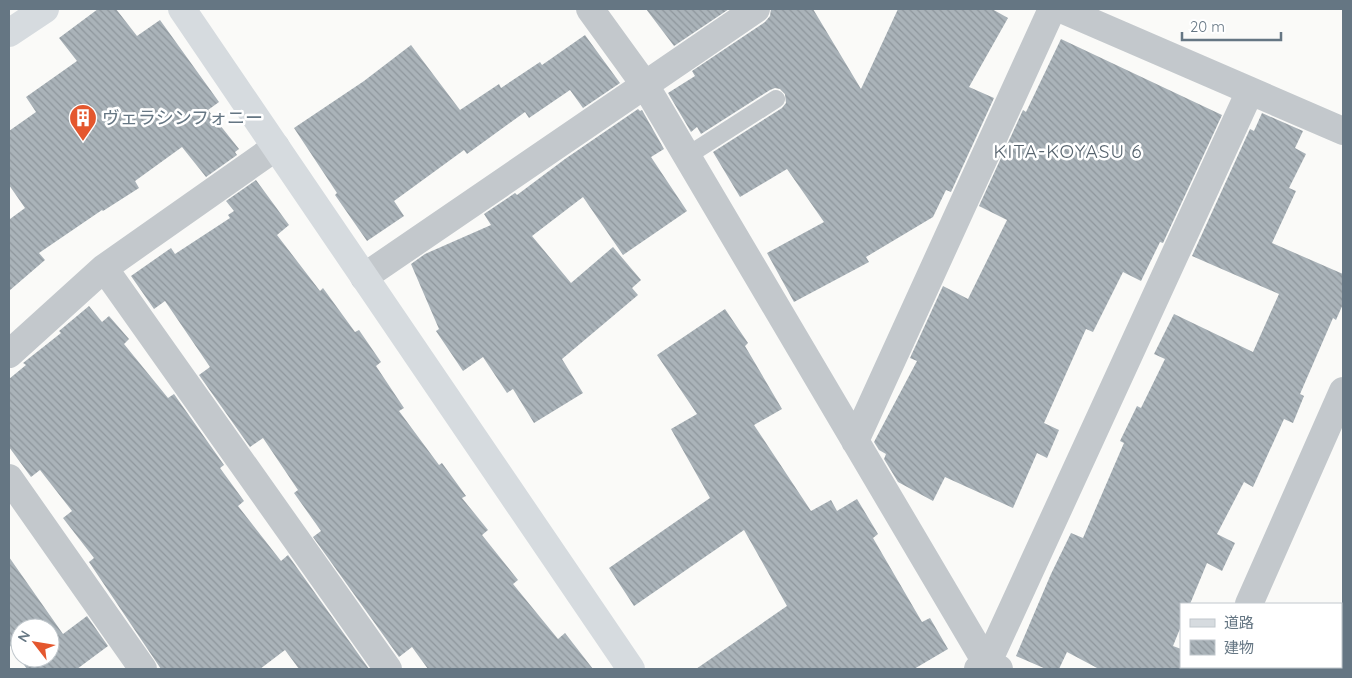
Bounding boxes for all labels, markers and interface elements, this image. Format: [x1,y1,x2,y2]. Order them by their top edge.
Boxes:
scale bar [1182,10,1281,42]
text: 20 m [1190,17,1225,36]
building icon: ヴェラシンフォニー [68,103,98,142]
place label: ヴェラシンフォニー [102,106,263,129]
district label: KITA-KOYASU 6 [994,139,1142,163]
legend [1180,603,1342,668]
text: 道路 [1224,613,1254,632]
north arrow [10,618,60,668]
text: N [13,627,34,645]
text: 建物 [1224,638,1254,657]

